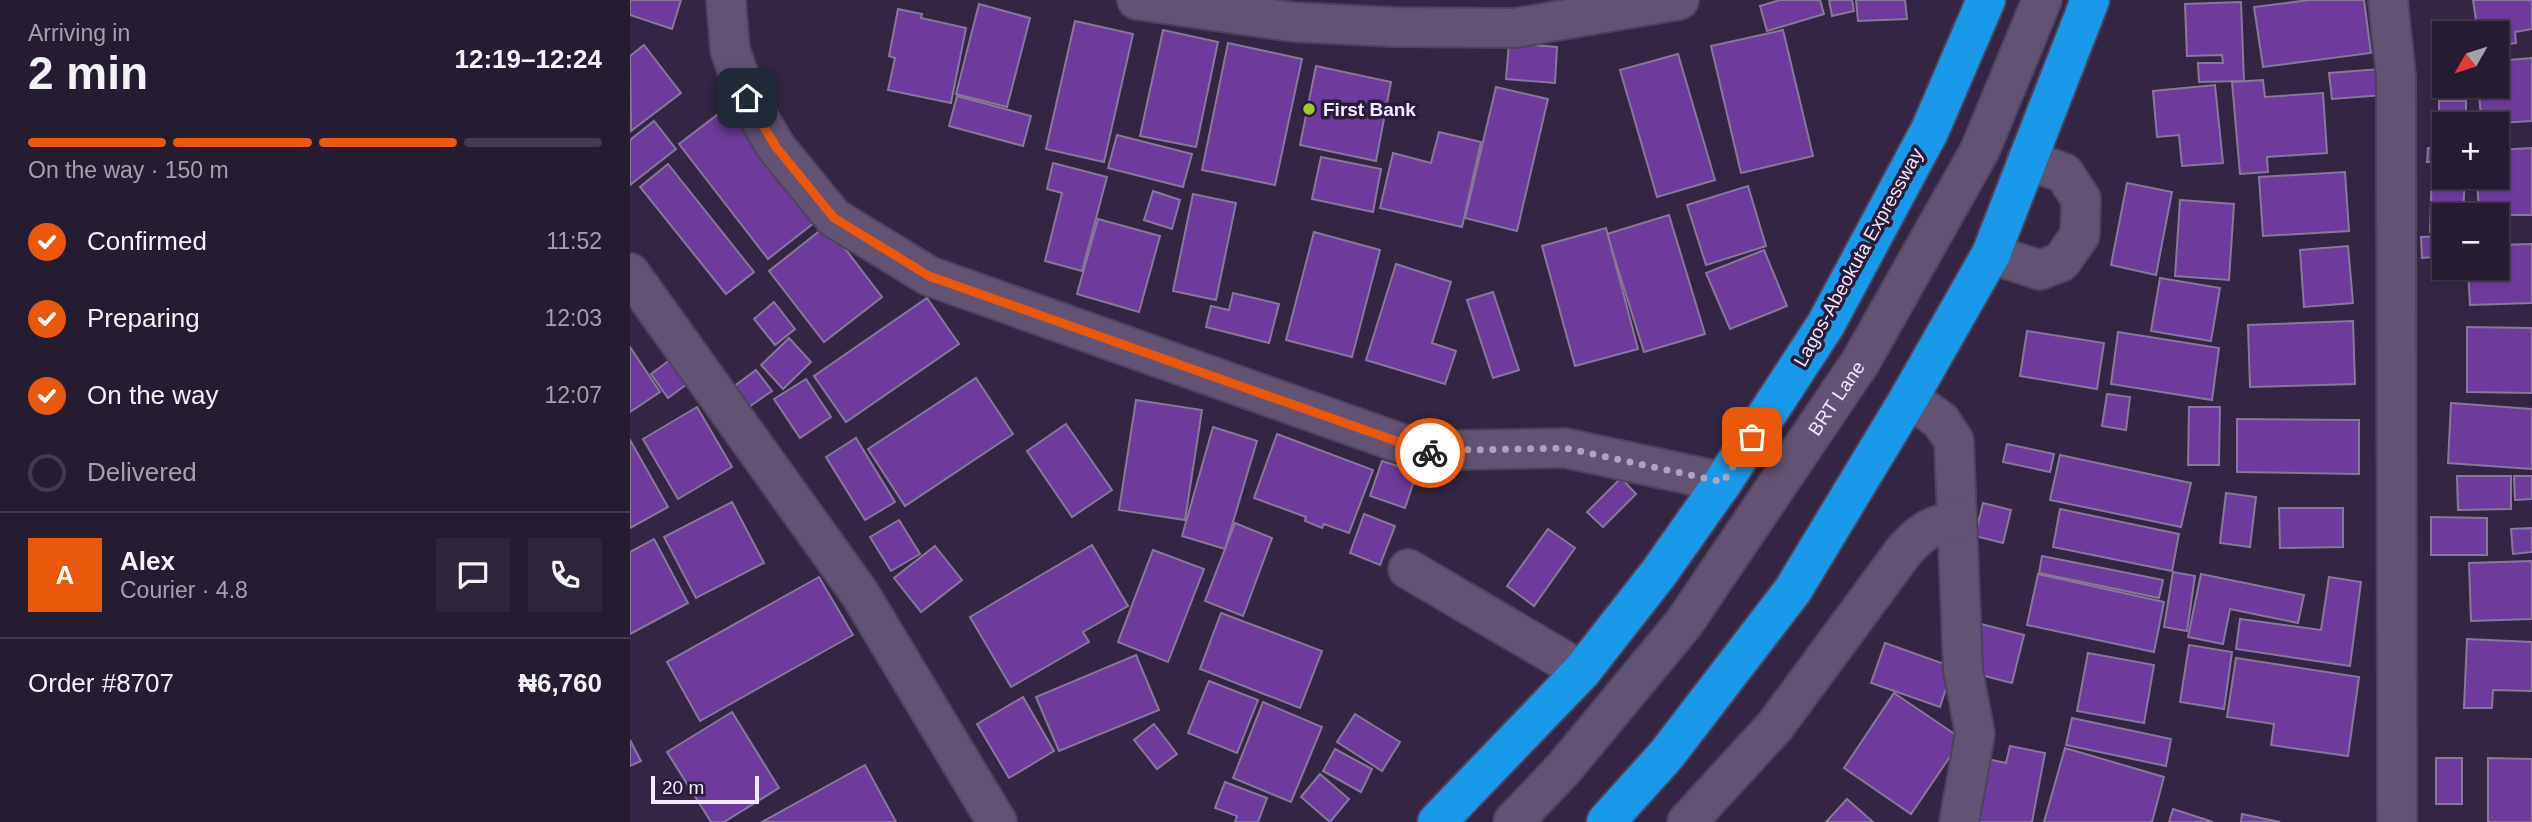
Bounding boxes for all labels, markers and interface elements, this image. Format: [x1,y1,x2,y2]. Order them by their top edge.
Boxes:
text: Arriving in [28,20,130,46]
north arrow [2432,21,2510,98]
map controls [2432,21,2509,280]
text: 12:19–12:24 [455,44,602,74]
text: 2 min [28,47,148,99]
pin [717,68,777,128]
icon: home [728,79,766,117]
place label: First Bank [1323,99,1416,120]
marker: First Bank [1301,101,1317,117]
button: + [2432,112,2509,189]
street label: Lagos-Abeokuta Expressway [1790,144,1928,370]
text: On the way · 150 m [28,157,229,183]
button: − [2432,203,2509,280]
icon: check [28,223,66,261]
text: Confirmed [87,226,207,256]
text: 11:52 [546,228,602,254]
icon: check [28,300,66,338]
text: Preparing [87,303,200,333]
text: 12:03 [544,305,602,331]
street label: BRT Lane [1804,357,1869,439]
icon: check [28,377,66,415]
text: On the way [87,380,219,410]
text: 12:07 [544,382,602,408]
pin [1722,407,1782,467]
courier [1395,418,1465,488]
icon: bag [1733,418,1771,456]
icon: bike [1411,434,1449,472]
text: Delivered [87,457,197,487]
button: chat [436,538,510,612]
button: phone [528,538,602,612]
text: Alex [120,546,175,576]
text: A [56,560,74,590]
text: Courier · 4.8 [120,577,248,603]
text: Order #8707 [28,668,174,698]
text: ₦6,760 [518,668,602,698]
scale bar [651,773,760,805]
text: 20 m [662,777,704,798]

